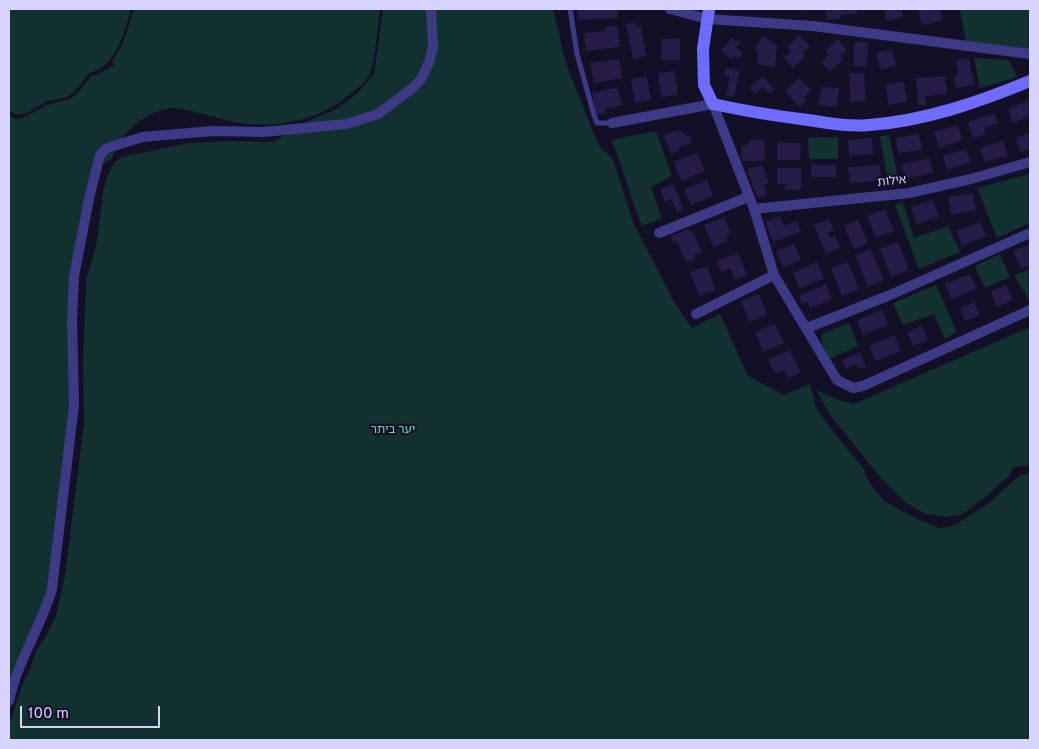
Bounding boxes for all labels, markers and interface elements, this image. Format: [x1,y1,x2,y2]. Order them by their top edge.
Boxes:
street label: אילות [877,173,907,191]
park label: יער ביתר [371,424,415,438]
scale bar [22,696,162,728]
text: 100 m [28,705,69,724]

